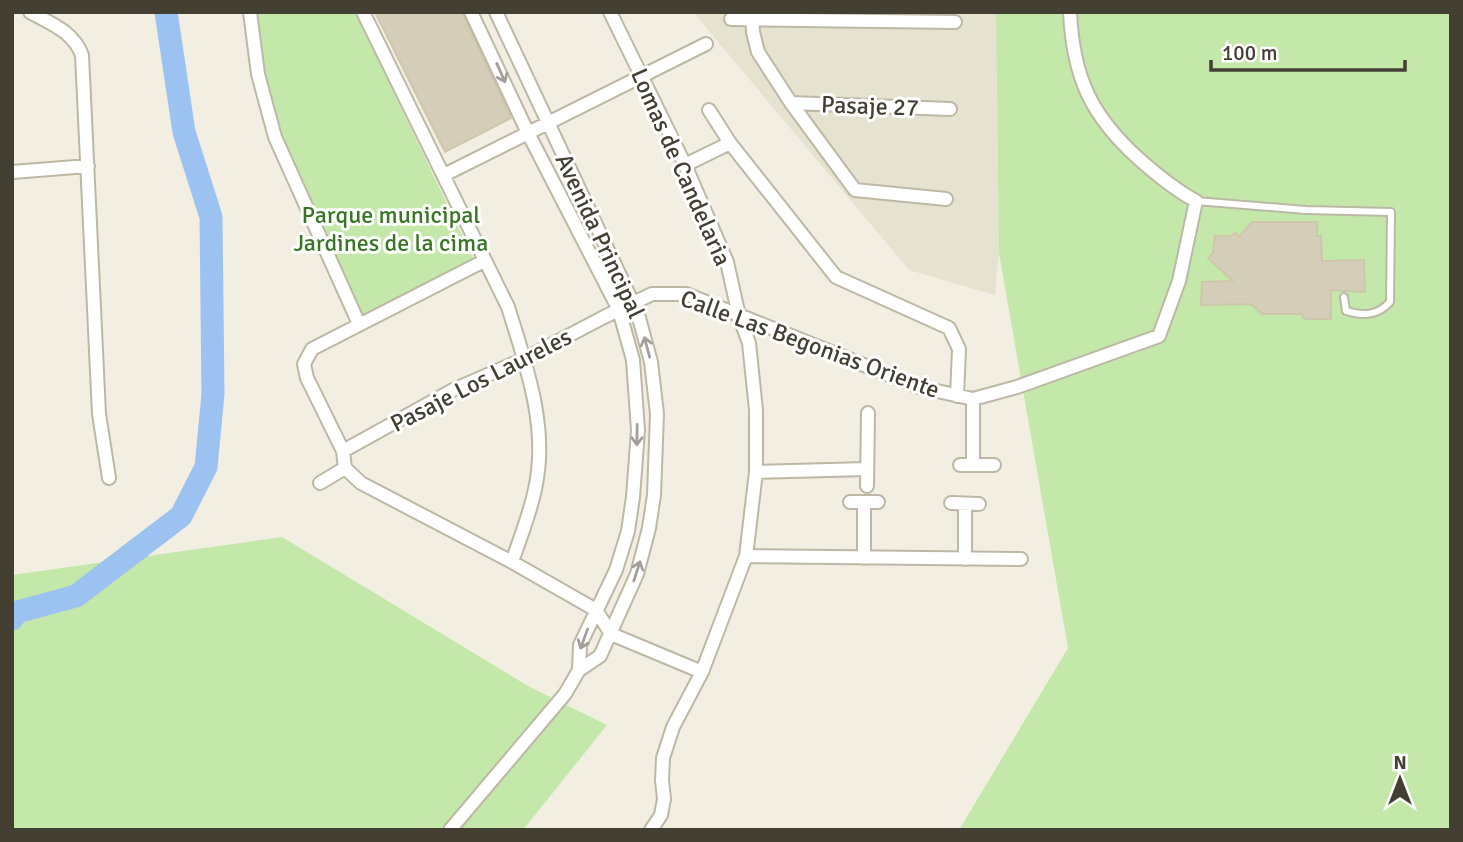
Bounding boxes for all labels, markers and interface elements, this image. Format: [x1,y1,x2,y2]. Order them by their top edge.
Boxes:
scale bar [1211,28,1405,72]
text: 100 m [1222,40,1277,66]
one-way arrow [495,62,508,84]
street label: Lomas de Candelaria [624,64,738,270]
street label: Pasaje 27 [821,89,919,123]
street label: Avenida Principal [549,149,651,323]
park label: Parque municipal Jardines de la cima [294,200,488,258]
street label: Calle Las Begonias Oriente [676,283,944,405]
street label: Pasaje Los Laureles [385,321,577,439]
one-way arrow [640,336,653,359]
one-way arrow [630,423,644,446]
one-way arrow [632,561,644,583]
one-way arrow [577,628,589,649]
north arrow [1365,744,1435,814]
text: N [1393,751,1407,775]

